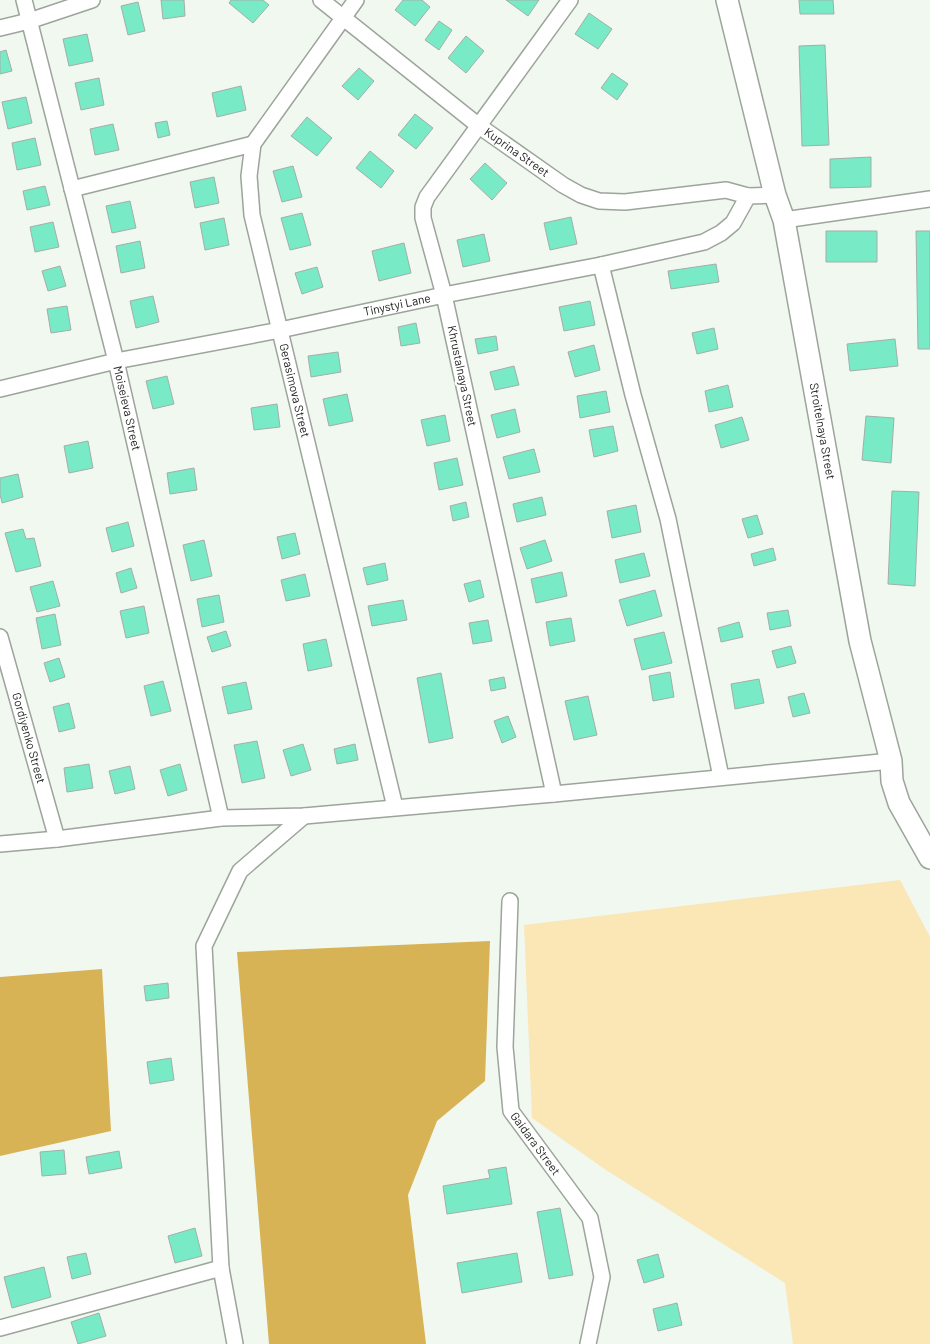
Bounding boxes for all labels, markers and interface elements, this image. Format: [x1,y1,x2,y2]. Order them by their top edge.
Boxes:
street label: Kuprina Street [482,124,552,179]
street label: Tinystyi Lane [362,290,432,318]
street label: Khrustalnaya Street [445,324,481,428]
street label: Gerasimova Street [277,342,313,439]
street label: Moiseieva Street [111,364,144,452]
street label: Stroitelnaya Street [808,382,839,480]
street label: Gordiyenko Street [10,691,49,785]
street label: Gaidara Street [508,1109,564,1177]

